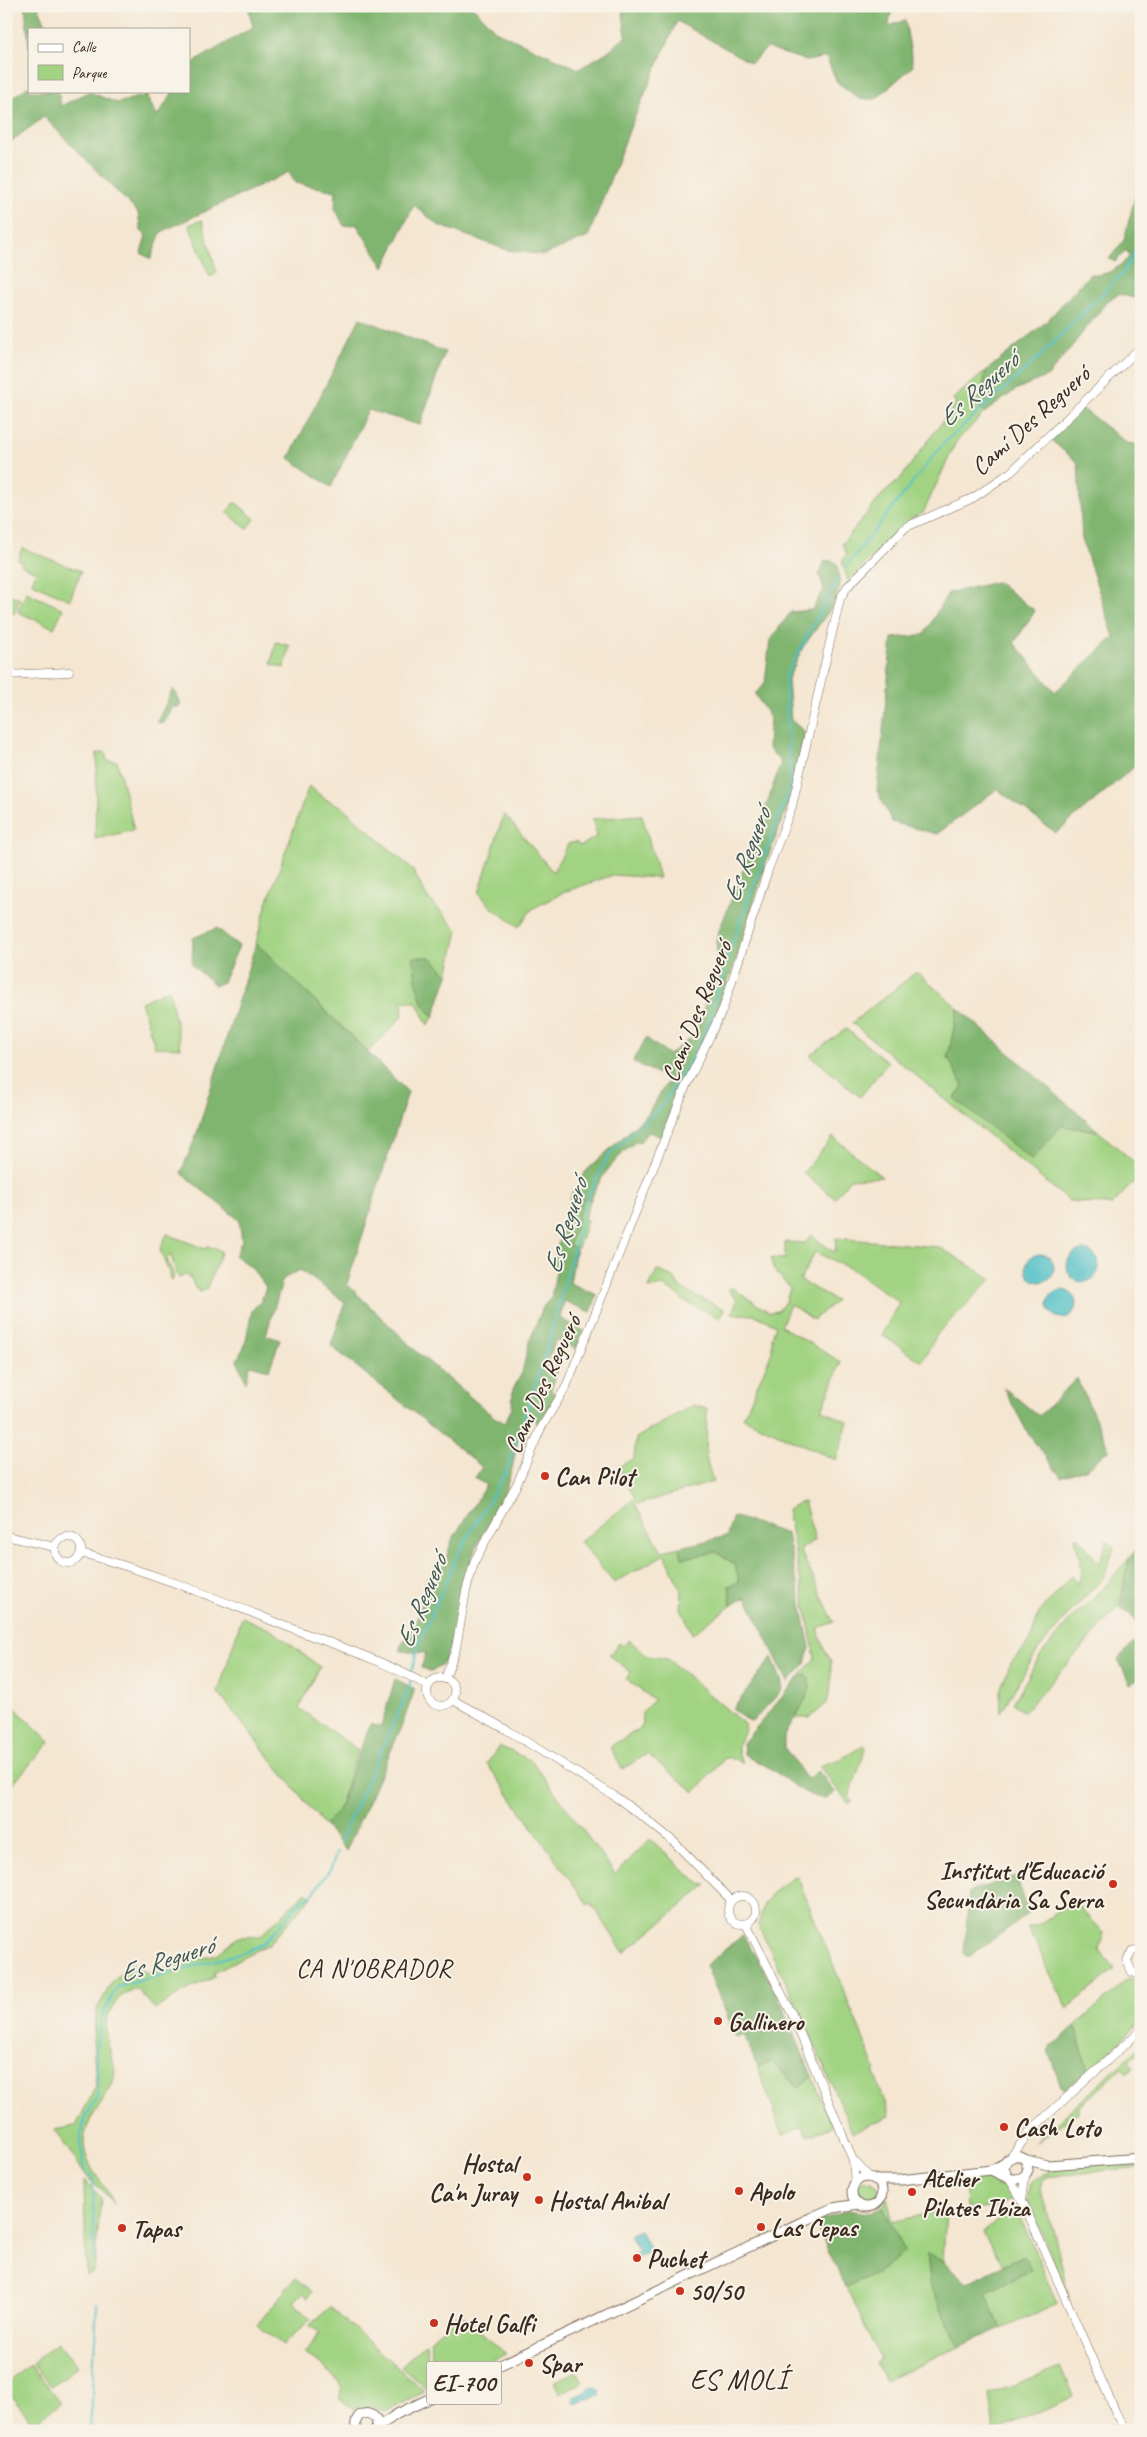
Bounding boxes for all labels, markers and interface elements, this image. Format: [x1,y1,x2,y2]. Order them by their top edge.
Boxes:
legend [28,28,190,92]
text: Calle [72,38,97,57]
text: Parque [72,64,108,83]
water label: Es Regueró [931,340,1030,434]
street label: Camí Des Regueró [964,357,1099,483]
water label: Es Regueró [714,798,781,906]
street label: Camí Des Regueró [654,933,741,1087]
water label: Es Regueró [536,1168,597,1277]
street label: Camí Des Regueró [497,1307,590,1459]
place label: Can Pilot [555,1461,638,1493]
marker: Can Pilot [539,1470,551,1482]
water label: Es Regueró [388,1544,457,1652]
place label: Institut d'Educació Secundària Sa Serra [924,1855,1106,1916]
marker: Institut d'Educació Secundària Sa Serra [1107,1878,1119,1890]
water label: Es Regueró [115,1927,224,1990]
district label: CA N'OBRADOR [296,1952,454,1985]
place label: Gallinero [728,2006,805,2038]
marker: Gallinero [712,2015,724,2027]
place label: Cash Loto [1014,2112,1102,2144]
marker: Cash Loto [998,2121,1010,2133]
place label: Hostal Ca'n Juray [429,2148,522,2209]
place label: Atelier Pilates Ibiza [922,2163,1031,2224]
marker: Hostal Ca'n Juray [521,2171,533,2183]
place label: Apolo [749,2176,797,2208]
place label: Hostal Anibal [549,2185,670,2217]
marker: Apolo [733,2185,745,2197]
marker: Atelier Pilates Ibiza [906,2186,918,2198]
marker: Hostal Anibal [533,2194,545,2206]
place label: Las Cepas [771,2212,859,2244]
place label: Tapas [132,2213,183,2245]
marker: Las Cepas [755,2221,767,2233]
marker: Tapas [116,2222,128,2234]
place label: Puchet [647,2243,708,2275]
marker: Puchet [631,2252,643,2264]
place label: 50/50 [690,2276,745,2308]
marker: 50/50 [674,2285,686,2297]
place label: Hotel Galfi [444,2308,538,2340]
marker: Hotel Galfi [428,2317,440,2329]
place label: Spar [539,2348,584,2380]
marker: Spar [523,2357,535,2369]
road number: EI-700 [426,2362,502,2404]
district label: ES MOLÍ [690,2362,793,2397]

